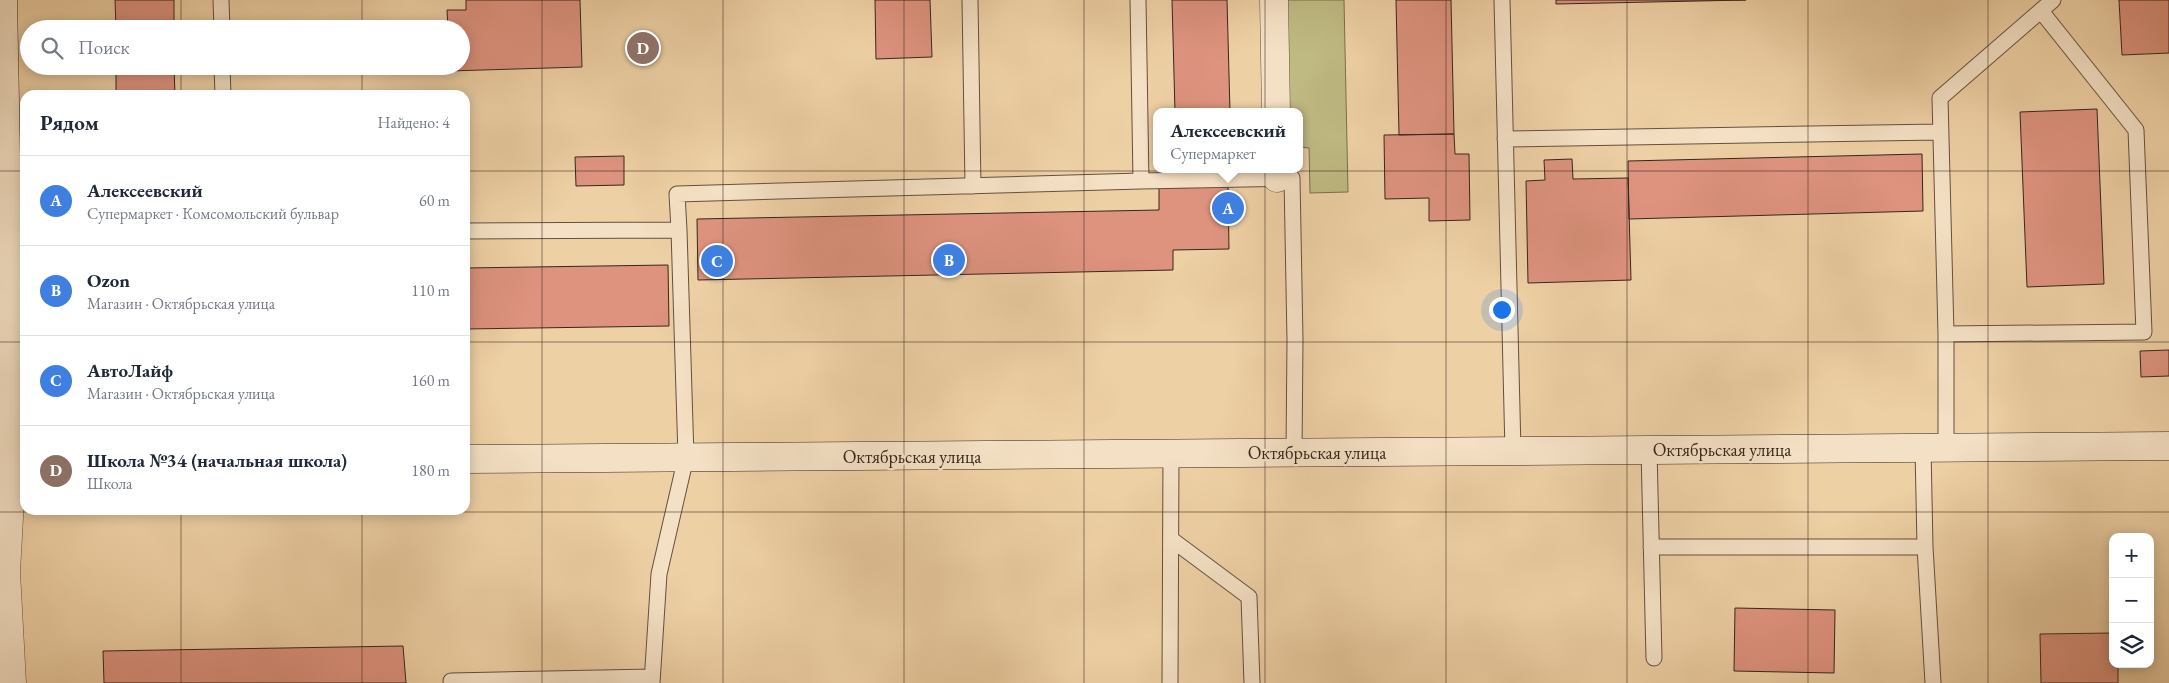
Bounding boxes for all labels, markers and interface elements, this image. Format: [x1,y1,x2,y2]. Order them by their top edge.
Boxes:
search box [20,20,470,75]
pin: D [627,29,659,67]
icon: search [38,34,66,62]
text: Поиск [78,35,130,60]
popup [1153,108,1303,173]
text: Рядом [40,109,99,136]
text: Найдено: 4 [378,112,450,133]
text: Алексеевский [1170,118,1286,143]
text: Супермаркет [1170,143,1256,164]
text: Алексеевский [87,178,203,203]
pin: A [1212,189,1244,227]
text: A [50,190,62,211]
text: 60 m [419,190,450,211]
text: Супермаркет · Комсомольский бульвар [87,203,339,224]
pin: B [933,241,965,279]
pin: C [701,242,733,280]
text: Ozon [87,268,130,293]
text: B [51,280,61,301]
text: 110 m [411,280,450,301]
text: Магазин · Октябрьская улица [87,293,275,314]
your location [1489,297,1515,323]
text: АвтоЛайф [87,358,173,383]
text: C [50,370,62,391]
text: 160 m [411,370,450,391]
text: Магазин · Октябрьская улица [87,383,275,404]
street label: Октябрьская улица [1653,438,1792,461]
street label: Октябрьская улица [1248,441,1387,464]
street label: Октябрьская улица [843,445,982,468]
text: Школа №34 (начальная школа) [87,448,347,473]
text: D [50,460,62,481]
text: 180 m [411,460,450,481]
text: Школа [87,473,132,494]
map controls [2109,533,2154,668]
button: + [2109,533,2154,578]
button: − [2109,578,2154,623]
button: layers [2109,623,2154,668]

